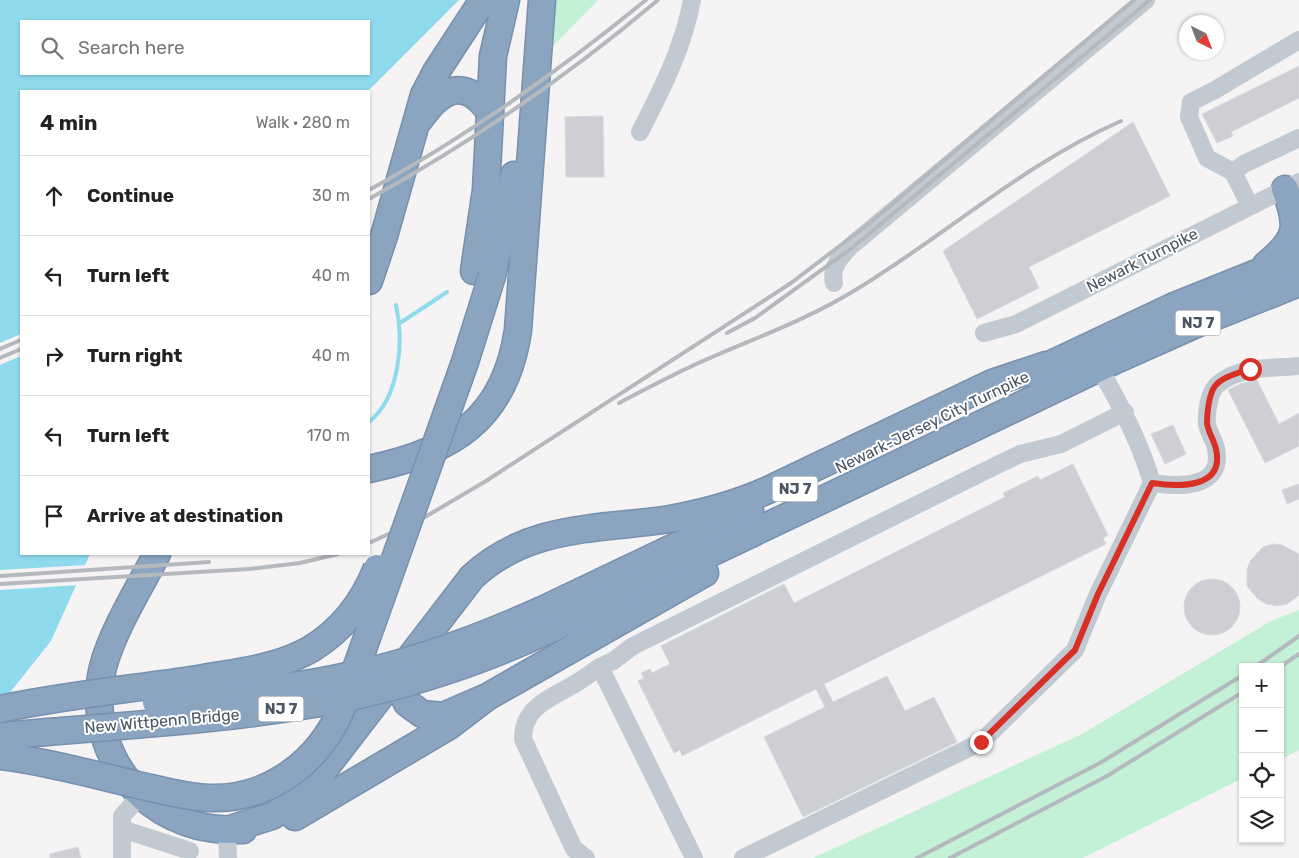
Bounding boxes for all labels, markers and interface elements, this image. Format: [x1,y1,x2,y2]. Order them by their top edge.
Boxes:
north arrow [1179,15,1224,60]
search box [20,20,370,75]
icon: search [38,34,66,62]
text: Search here [78,36,185,59]
text: 4 min [40,110,98,135]
text: Walk · 280 m [256,113,350,132]
icon: ahead [40,182,68,210]
text: Continue [87,184,174,207]
text: 30 m [312,186,350,205]
street label: Newark Turnpike [1083,224,1201,296]
icon: left [40,262,68,290]
text: Turn left [87,264,169,287]
text: 40 m [312,266,350,285]
road number: NJ 7 [1176,310,1220,336]
icon: right [40,342,68,370]
text: Turn right [87,344,182,367]
text: 40 m [312,346,350,365]
route start [1239,358,1262,381]
street label: Newark-Jersey City Turnpike [832,367,1032,477]
icon: left [40,422,68,450]
text: Turn left [87,424,169,447]
text: 170 m [307,426,350,445]
road number: NJ 7 [772,476,818,502]
icon: arrive [40,502,68,530]
text: Arrive at destination [87,504,283,527]
map controls [1239,663,1284,843]
button: + [1239,663,1284,708]
road number: NJ 7 [258,696,304,722]
street label: New Wittpenn Bridge [84,705,240,737]
button: − [1239,708,1284,753]
route end [970,731,993,754]
button: locate [1239,753,1284,798]
button: layers [1239,798,1284,843]

